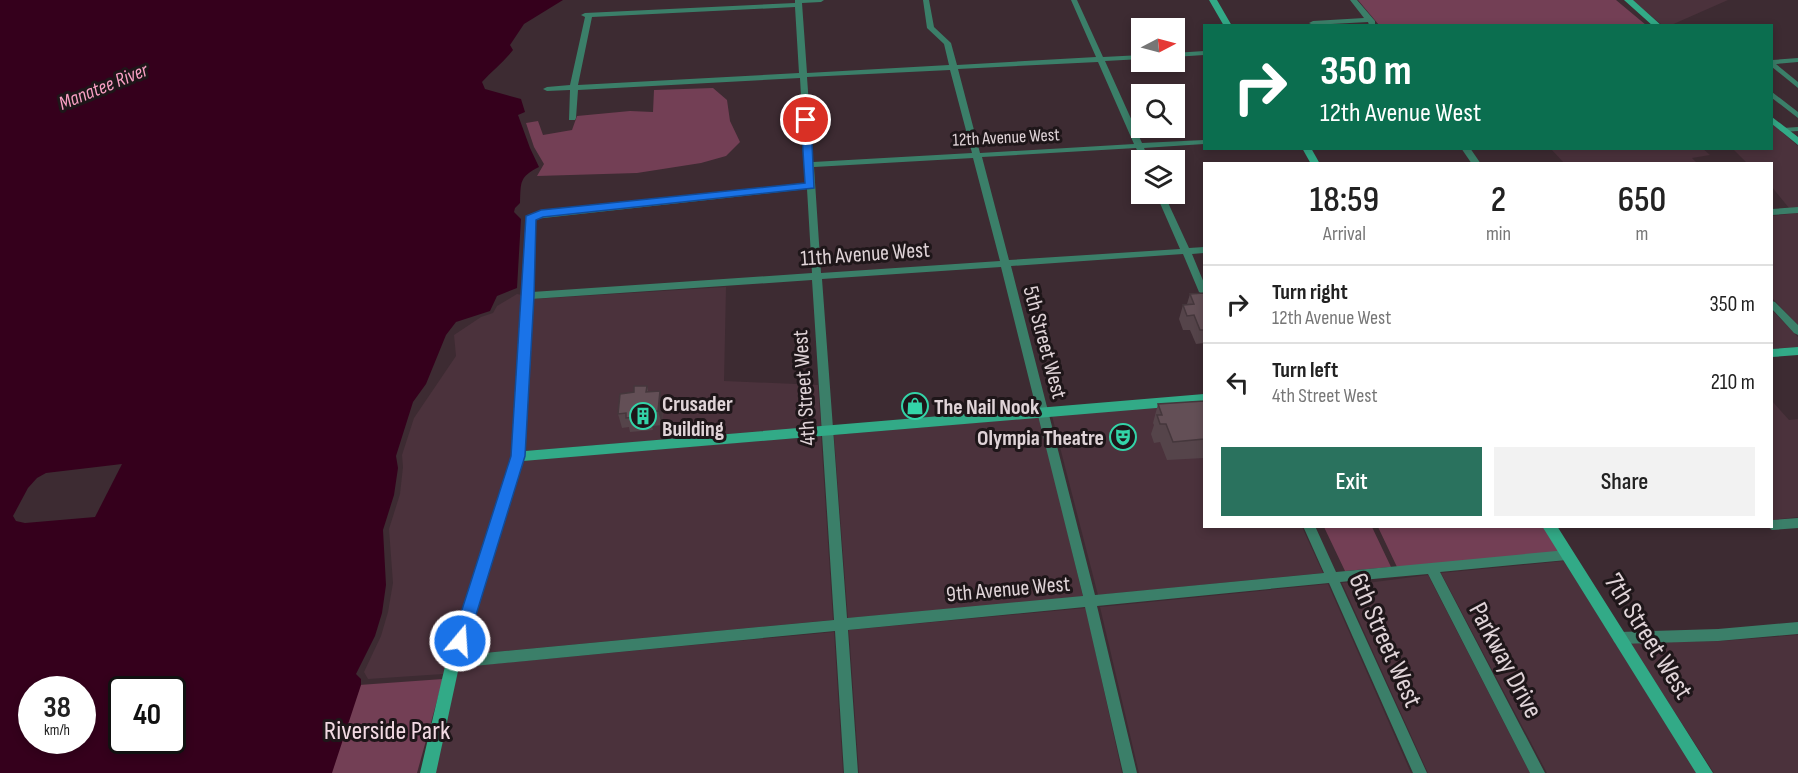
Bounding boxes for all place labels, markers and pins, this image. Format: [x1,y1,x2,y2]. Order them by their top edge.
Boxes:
pin [780,94,831,145]
place label: Crusader Building [662,391,733,443]
shop icon: The Nail Nook [900,391,930,421]
place label: The Nail Nook [934,394,1040,421]
building icon: Crusader Building [628,401,658,431]
theatre icon: Olympia Theatre [1108,422,1138,452]
place label: Olympia Theatre [977,425,1104,452]

